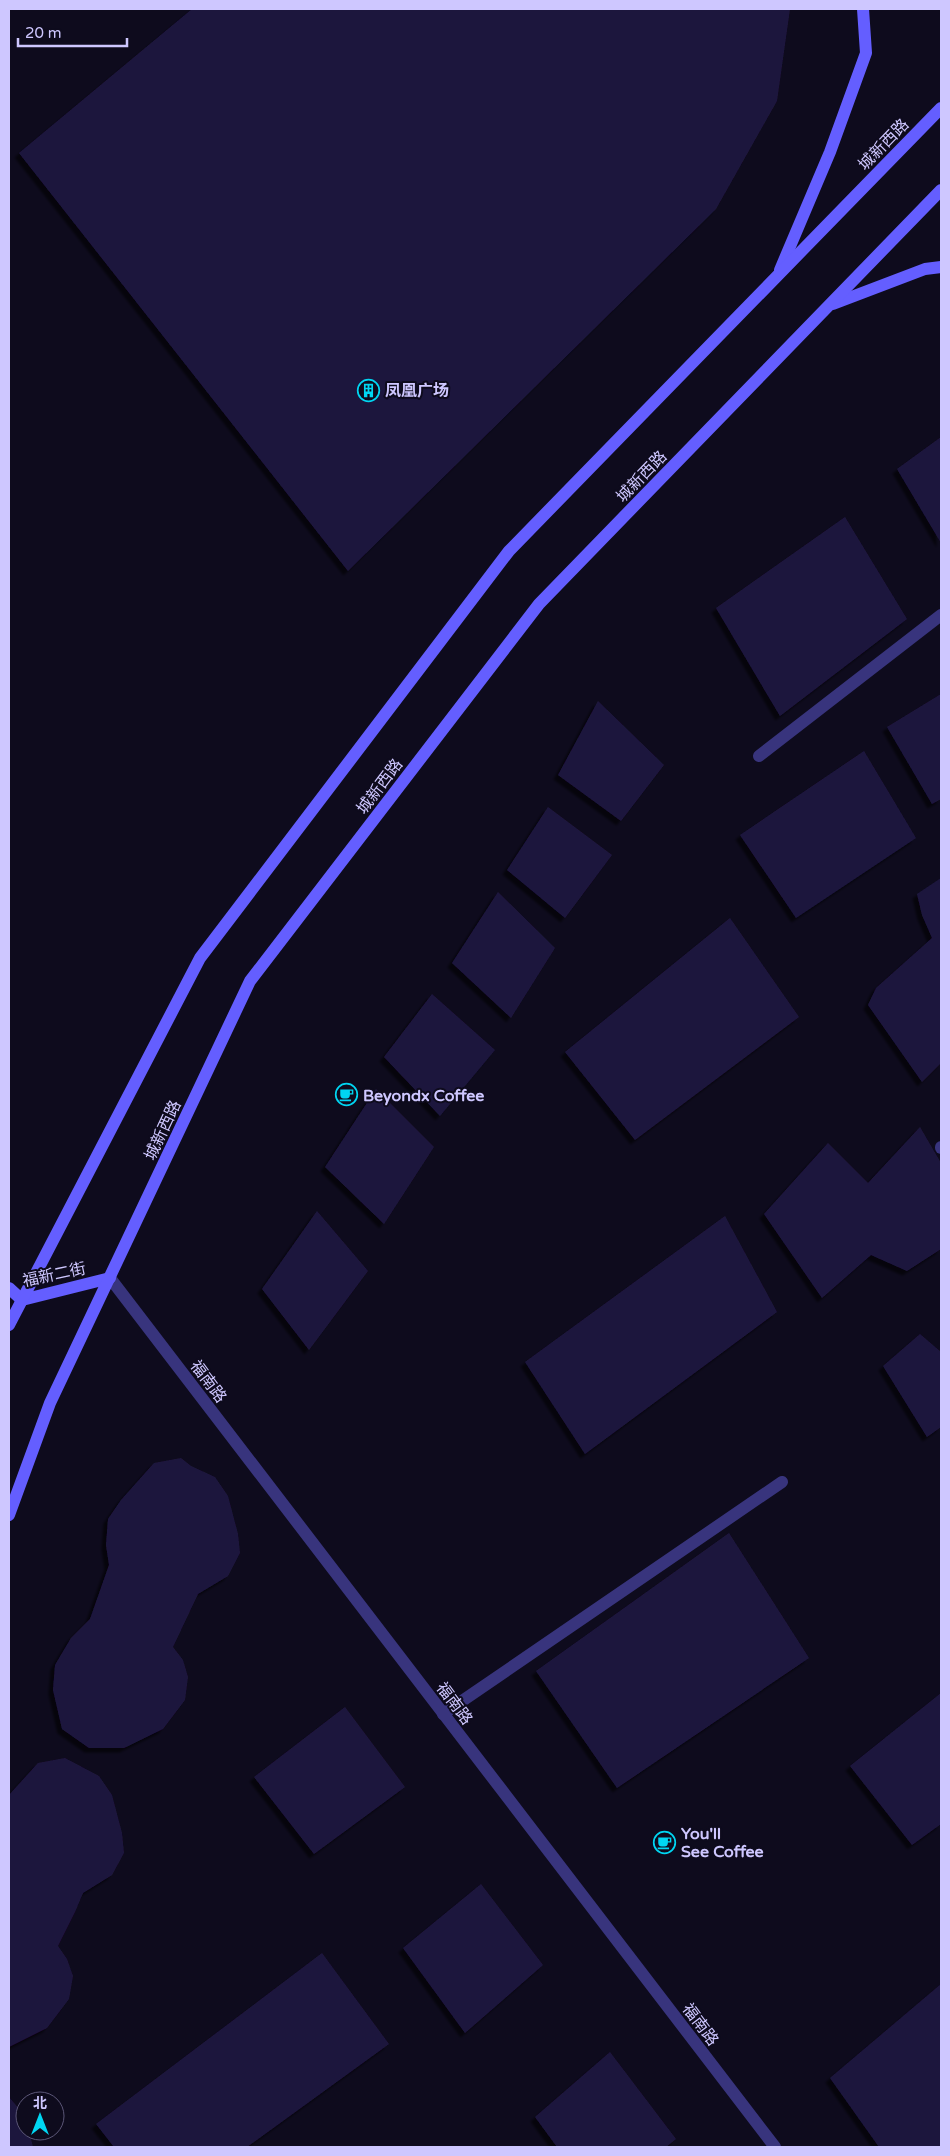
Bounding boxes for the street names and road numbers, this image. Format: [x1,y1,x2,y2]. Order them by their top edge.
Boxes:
street label: 城新西路 [854,115,913,175]
street label: 城新西路 [612,447,671,507]
street label: 城新西路 [353,755,407,818]
street label: 城新西路 [140,1097,185,1164]
street label: 福新二街 [21,1259,88,1291]
street label: 福南路 [186,1356,231,1407]
street label: 福南路 [432,1678,477,1729]
street label: 福南路 [678,1999,723,2050]

